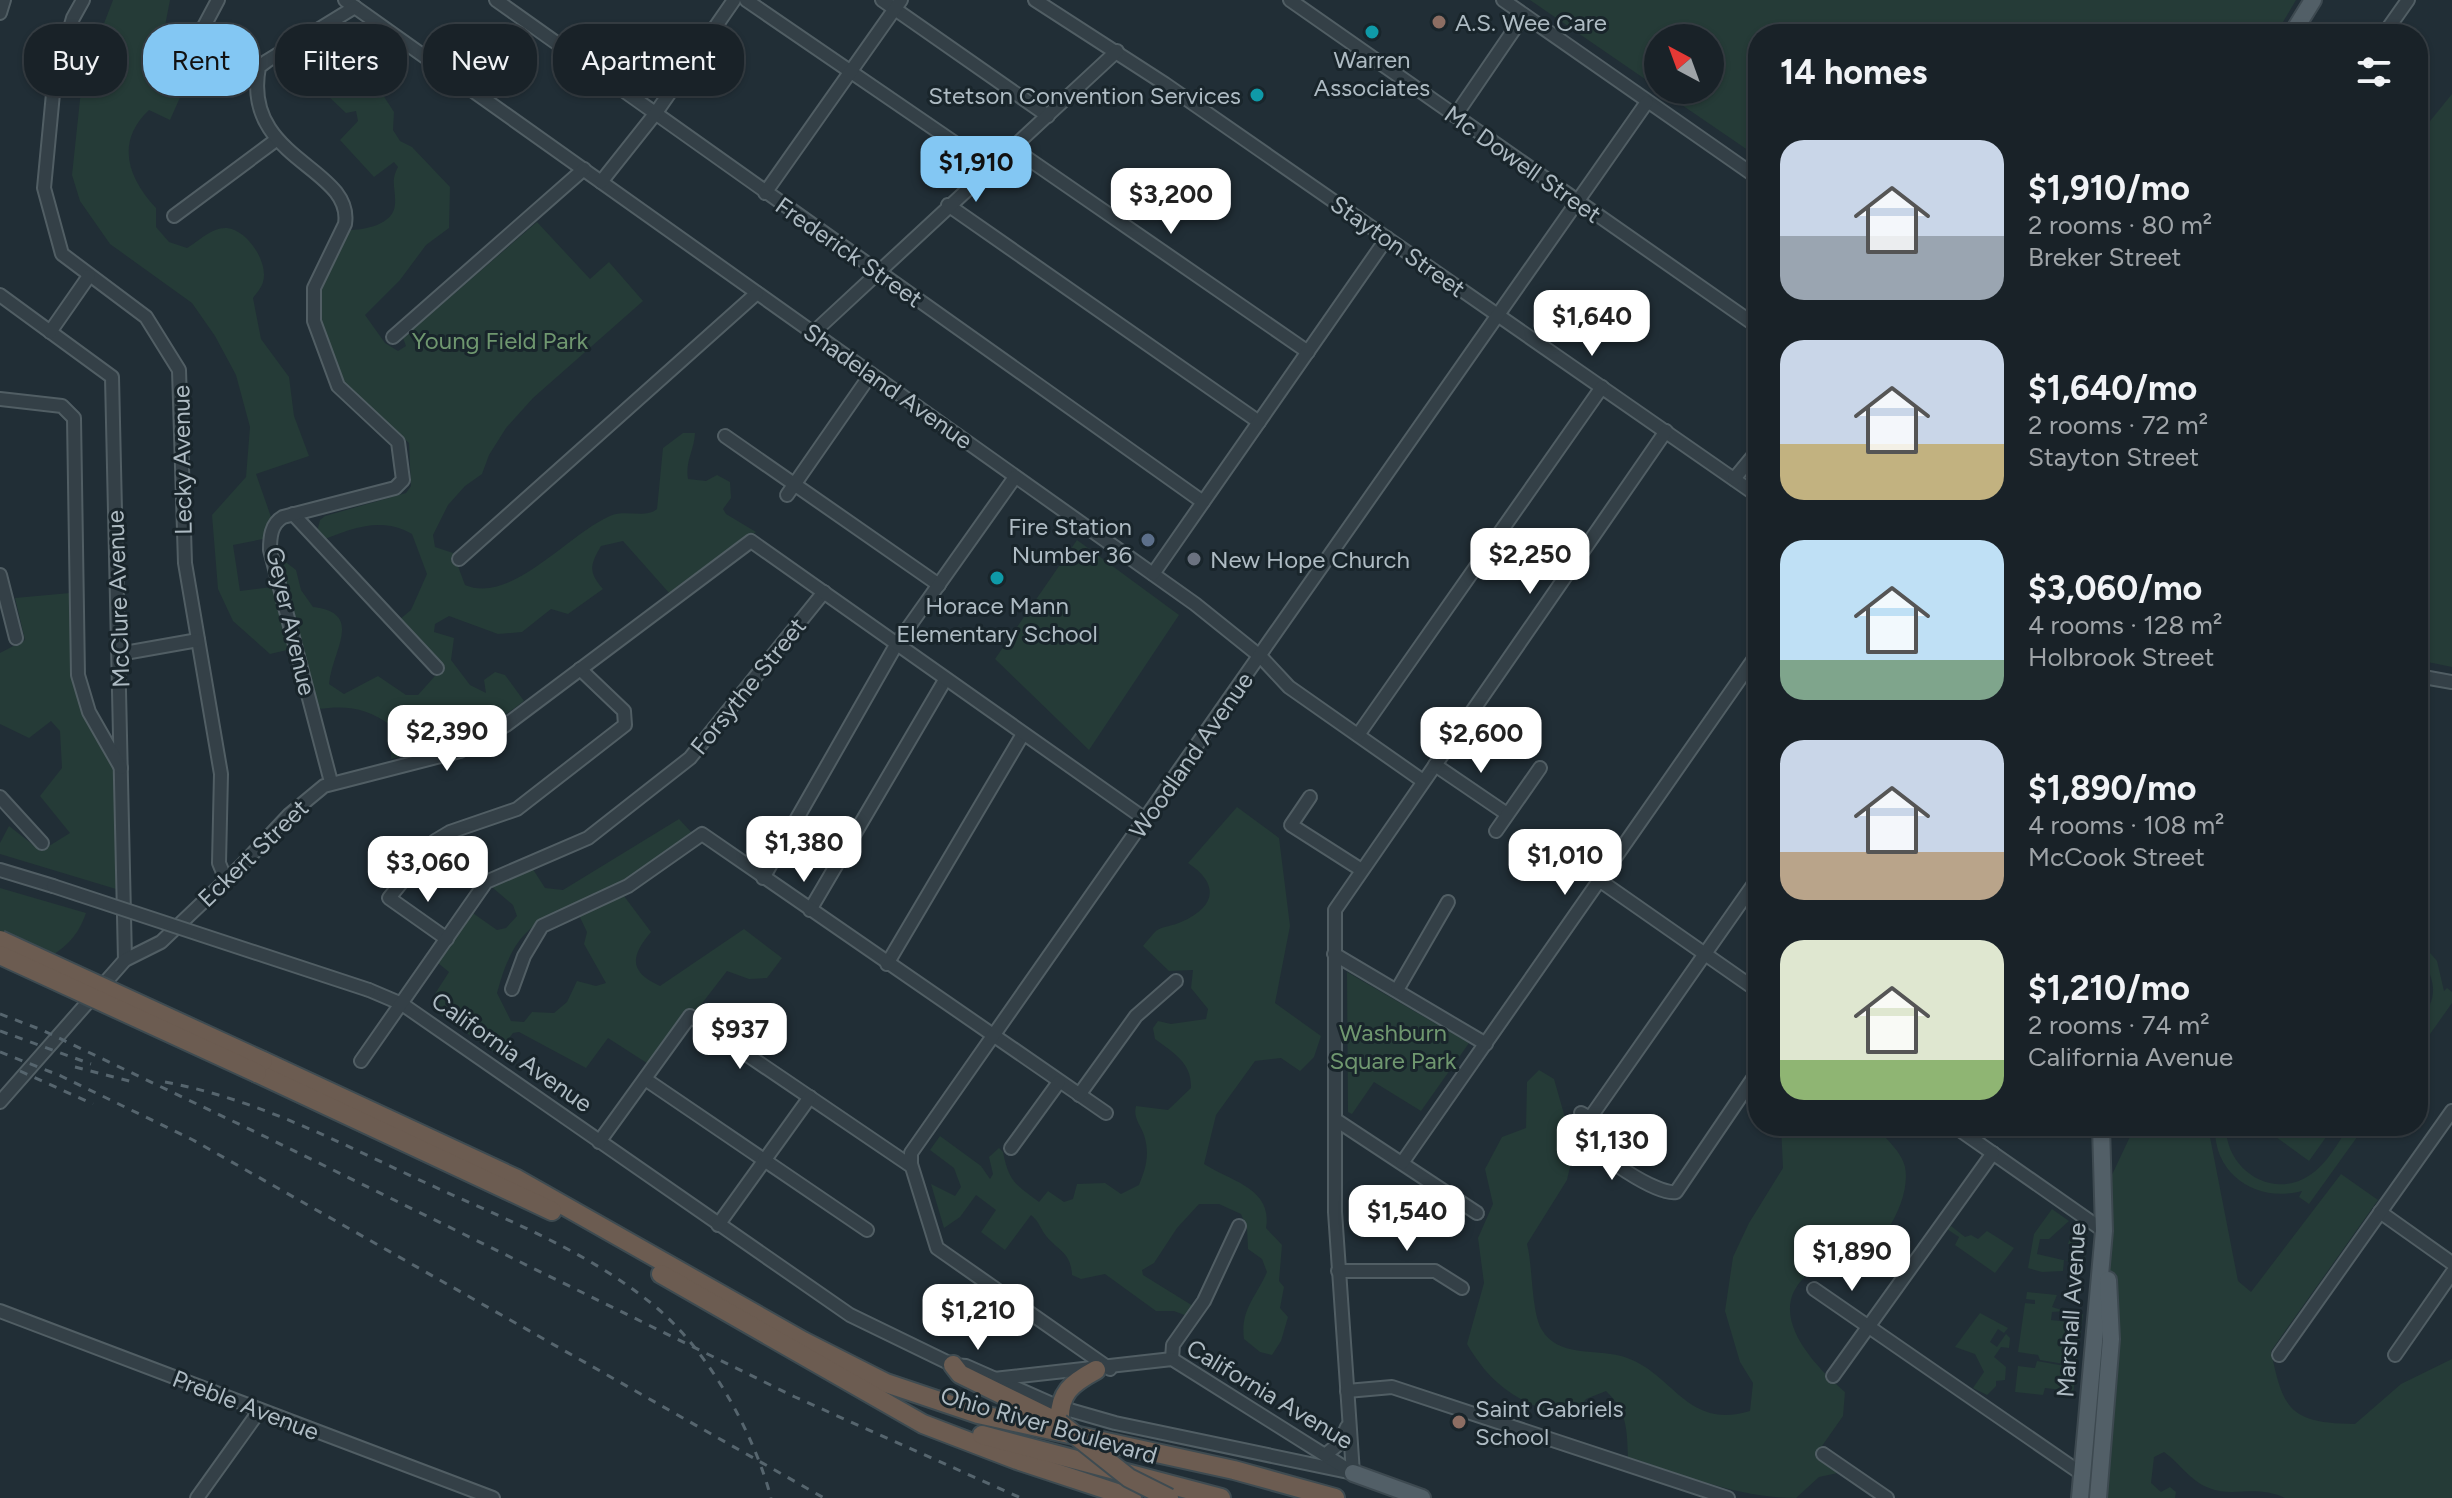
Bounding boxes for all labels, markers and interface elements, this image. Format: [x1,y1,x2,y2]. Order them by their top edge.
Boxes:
place label: A.S. Wee Care [1455,8,1607,37]
marker: A.S. Wee Care [1430,13,1448,31]
marker: Warren Associates [1363,23,1381,41]
chip: Buy [24,24,127,96]
chip: Rent [143,24,259,96]
chip: Filters [275,24,407,96]
chip: New [423,24,537,96]
chip: Apartment [553,24,744,96]
north arrow [1644,24,1724,104]
map controls [1644,24,1724,104]
place label: Warren Associates [1314,45,1430,102]
icon: filters [2352,50,2396,94]
text: 14 homes [1780,52,1927,93]
place label: Stetson Convention Services [928,81,1241,110]
marker: Stetson Convention Services [1248,86,1266,104]
street label: Mc Dowell Street [1439,99,1607,229]
pin: $1,910 [911,136,1041,204]
text: $1,910 [939,146,1013,178]
pin: $3,200 [1106,168,1236,236]
text: $1,910/mo [2028,168,2190,209]
icon: home [1844,172,1940,268]
text: $3,200 [1129,178,1213,210]
street label: Stayton Street [1325,189,1471,303]
street label: Frederick Street [770,191,928,313]
text: 2 rooms · 80 m² [2028,209,2212,241]
text: Breker Street [2028,241,2181,273]
pin: $1,640 [1527,290,1657,358]
text: $1,640 [1552,300,1632,332]
street label: Shadeland Avenue [798,317,978,455]
park label: Young Field Park [412,326,589,355]
text: $1,640/mo [2028,368,2197,409]
icon: home [1844,372,1940,468]
street label: Lecky Avenue [166,385,198,535]
text: 2 rooms · 72 m² [2028,409,2208,441]
text: Stayton Street [2028,441,2199,473]
street label: McClure Avenue [100,510,136,688]
place label: Fire Station Number 36 [1008,512,1132,569]
pin: $2,250 [1465,528,1595,596]
marker: Fire Station Number 36 [1139,531,1157,549]
text: $2,250 [1488,538,1572,570]
street label: Geyer Avenue [260,544,322,698]
place label: New Hope Church [1210,545,1410,574]
marker: New Hope Church [1185,550,1203,568]
text: $3,060/mo [2028,568,2202,609]
marker: Horace Mann Elementary School [988,569,1006,587]
icon: home [1844,572,1940,668]
place label: Horace Mann Elementary School [896,591,1098,648]
text: 4 rooms · 128 m² [2028,609,2222,641]
street label: Forsythe Street [684,612,812,760]
text: Holbrook Street [2028,641,2214,673]
street label: Woodland Avenue [1123,666,1259,844]
pin: $2,390 [382,705,512,773]
pin: $2,600 [1416,707,1546,775]
text: $2,390 [406,715,488,747]
text: $2,600 [1439,717,1523,749]
text: $1,890/mo [2028,768,2197,809]
icon: home [1844,772,1940,868]
street label: Eckert Street [192,793,314,913]
text: 4 rooms · 108 m² [2028,809,2225,841]
pin: $1,380 [739,816,869,884]
text: $1,380 [764,826,844,858]
pin: $1,010 [1500,829,1630,897]
pin: $3,060 [363,836,493,904]
text: $1,010 [1527,839,1603,871]
text: McCook Street [2028,841,2205,873]
text: $3,060 [386,846,470,878]
text: $1,210/mo [2028,968,2190,1009]
icon: home [1844,972,1940,1068]
street label: California Avenue [426,986,598,1118]
pin: $937 [693,1003,787,1071]
text: 2 rooms · 74 m² [2028,1009,2210,1041]
text: $937 [711,1013,769,1045]
park label: Washburn Square Park [1329,1018,1457,1075]
text: California Avenue [2028,1041,2233,1073]
pin: $1,130 [1547,1114,1677,1182]
text: $1,130 [1575,1124,1649,1156]
pin: $1,540 [1342,1185,1472,1253]
text: $1,540 [1367,1195,1447,1227]
street label: Marshall Avenue [2050,1222,2092,1398]
pin: $1,890 [1787,1225,1917,1293]
text: $1,890 [1812,1235,1892,1267]
pin: $1,210 [913,1284,1043,1352]
text: $1,210 [941,1294,1015,1326]
street label: California Avenue [1181,1333,1359,1455]
street label: Preble Avenue [169,1364,323,1446]
street label: Ohio River Boulevard [937,1380,1161,1470]
place label: Saint Gabriels School [1475,1394,1624,1451]
marker: Saint Gabriels School [1450,1413,1468,1431]

